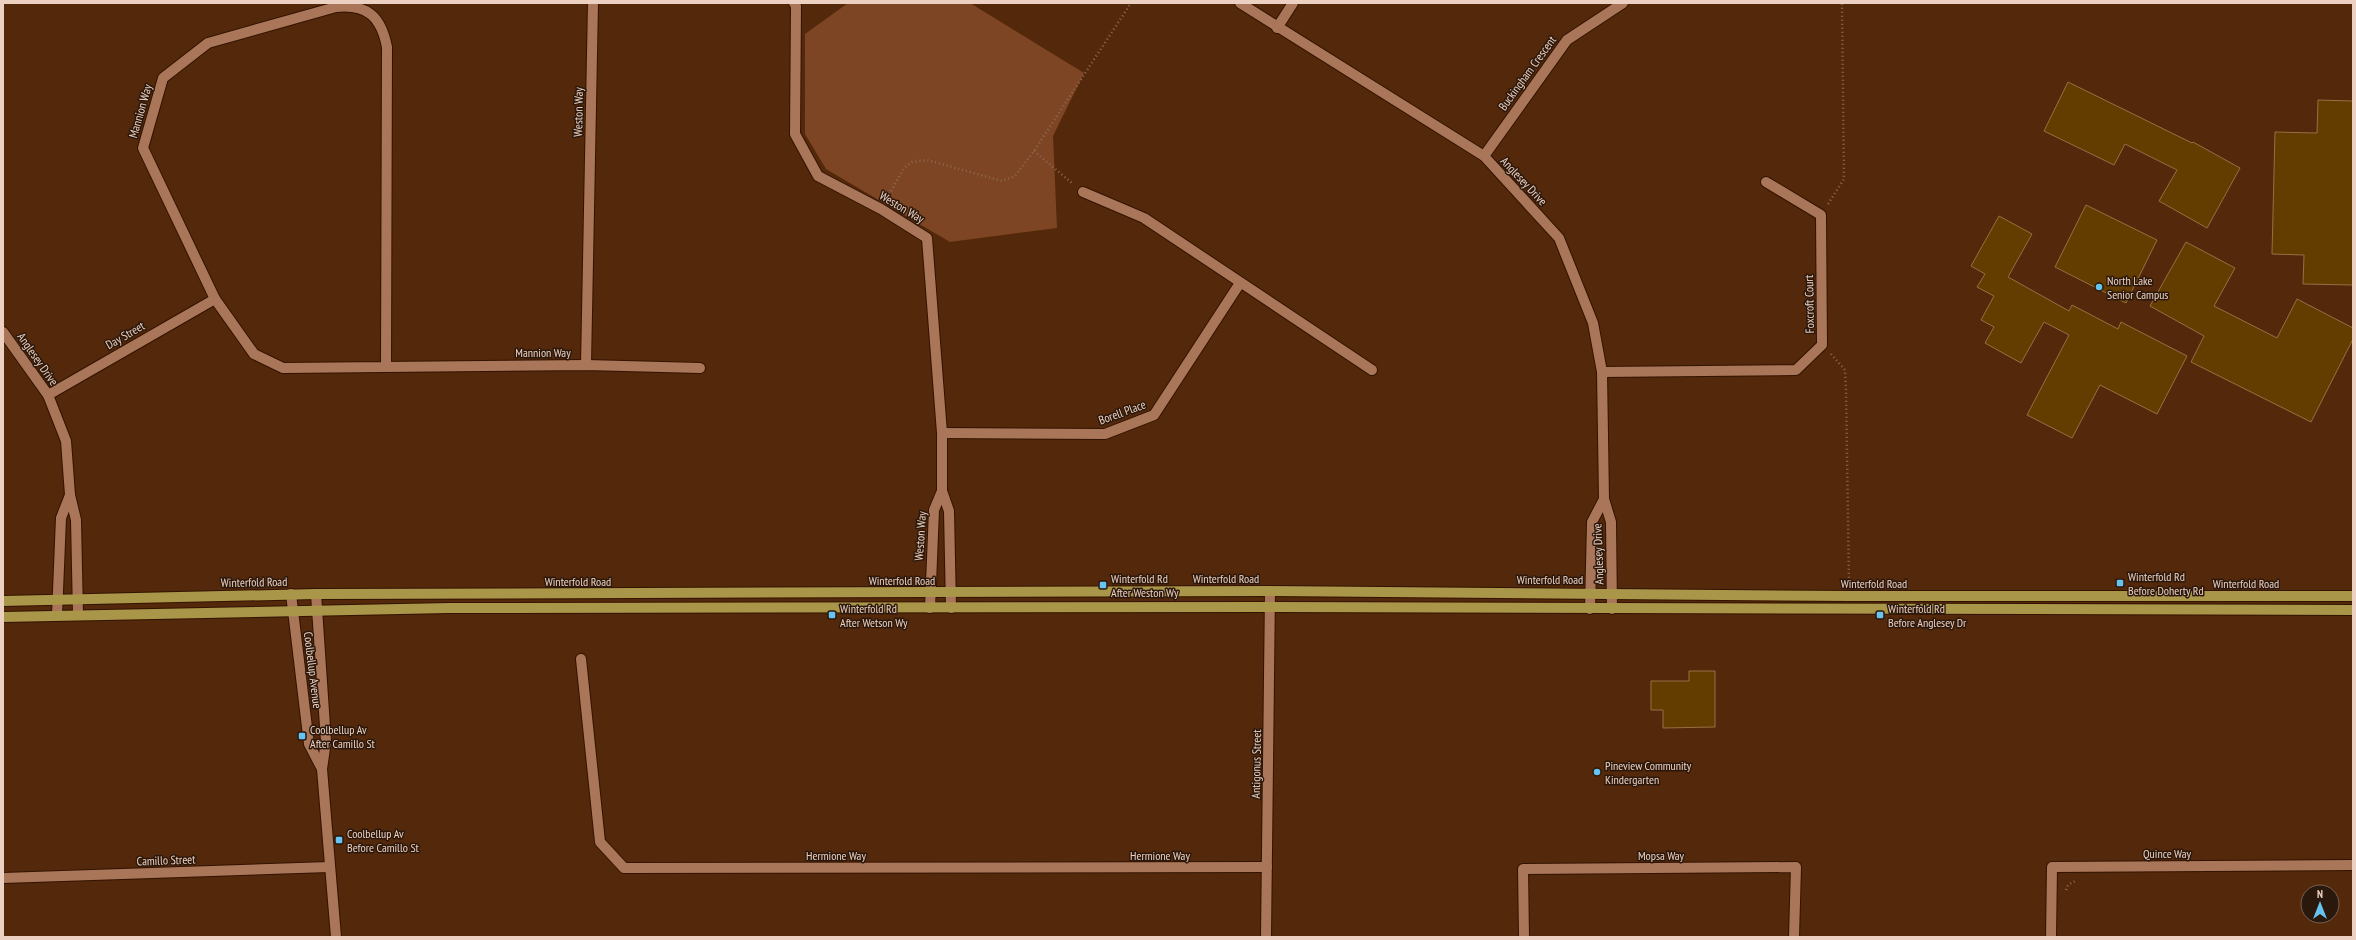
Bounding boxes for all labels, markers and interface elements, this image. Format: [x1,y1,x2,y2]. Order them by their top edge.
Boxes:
street label: Buckingham Crescent [1495,32,1559,113]
street label: Mannion Way [125,82,155,140]
street label: Weston Way [570,87,586,137]
street label: Anglesey Drive [1498,154,1550,209]
street label: Weston Way [877,188,928,226]
place label: North Lake Senior Campus [2107,273,2168,302]
street label: Foxcroft Court [1801,274,1817,333]
marker: North Lake Senior Campus [2094,282,2104,292]
street label: Day Street [103,317,148,352]
street label: Anglesey Drive [14,330,62,388]
street label: Mannion Way [515,345,571,360]
street label: Borell Place [1096,397,1148,427]
street label: Weston Way [911,510,929,561]
street label: Anglesey Drive [1589,523,1607,585]
place label: Winterfold Rd Before Doherty Rd [2128,569,2204,598]
place label: Winterfold Rd After Weston Wy [1111,571,1179,600]
street label: Winterfold Road [1193,571,1259,586]
street label: Winterfold Road [1517,572,1583,587]
street label: Winterfold Road [869,573,935,588]
street label: Winterfold Road [221,574,287,590]
street label: Winterfold Road [545,574,611,589]
street label: Winterfold Road [1841,576,1907,591]
street label: Winterfold Road [2213,576,2279,591]
marker: Winterfold Rd Before Doherty Rd [2115,578,2125,588]
marker: Winterfold Rd After Weston Wy [1098,580,1108,590]
place label: Winterfold Rd After Wetson Wy [840,601,908,630]
place label: Winterfold Rd Before Anglesey Dr [1888,601,1967,630]
marker: Winterfold Rd After Wetson Wy [827,610,837,620]
marker: Winterfold Rd Before Anglesey Dr [1875,610,1885,620]
street label: Coolbellup Avenue [301,631,325,709]
place label: Coolbellup Av After Camillo St [310,722,376,751]
street label: Antigonus Street [1248,729,1264,799]
marker: Coolbellup Av After Camillo St [297,731,307,741]
place label: Pineview Community Kindergarten [1605,758,1692,787]
marker: Pineview Community Kindergarten [1592,767,1602,777]
place label: Coolbellup Av Before Camillo St [347,826,420,855]
marker: Coolbellup Av Before Camillo St [334,835,344,845]
street label: Quince Way [2143,846,2191,861]
street label: Hermione Way [806,848,866,863]
street label: Hermione Way [1130,848,1190,863]
street label: Mopsa Way [1638,848,1685,863]
street label: Camillo Street [136,851,196,869]
north arrow [2300,884,2340,924]
text: N [2317,887,2323,901]

